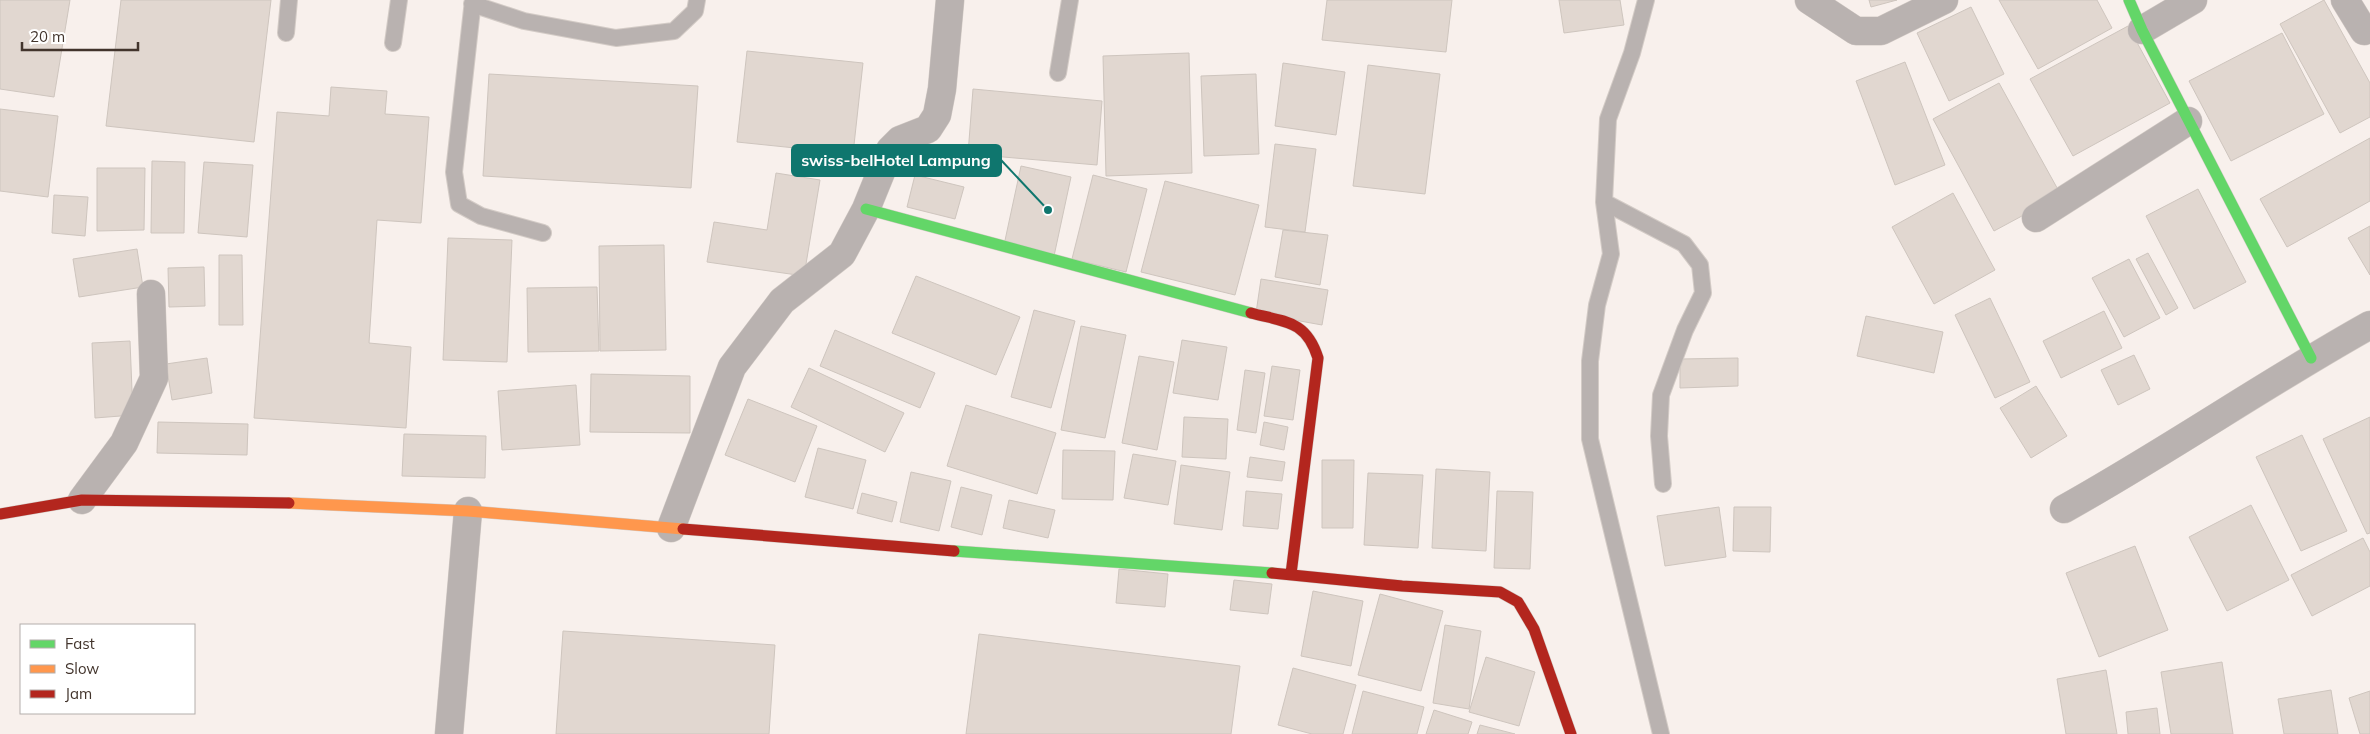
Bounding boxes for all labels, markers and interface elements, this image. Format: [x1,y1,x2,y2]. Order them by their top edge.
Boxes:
scale bar [22,20,139,52]
text: 20 m [30,27,65,46]
callout: swiss-belHotel Lampung [792,145,1001,176]
text: swiss-belHotel Lampung [801,150,991,170]
legend [20,624,195,714]
text: Fast [65,634,95,653]
text: Slow [65,659,99,678]
text: Jam [65,684,92,703]

